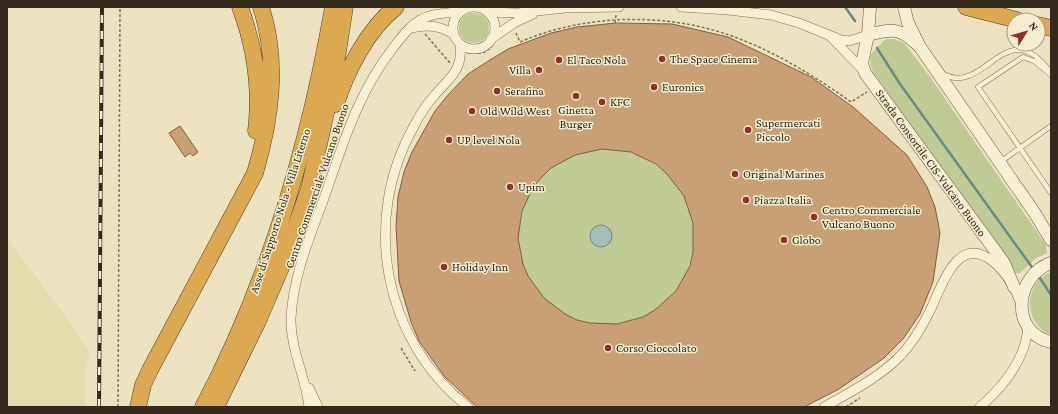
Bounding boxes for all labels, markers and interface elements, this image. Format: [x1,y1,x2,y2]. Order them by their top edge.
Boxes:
north arrow [1006,12,1046,52]
text: N [1027,19,1041,33]
place label: The Space Cinema [670,52,758,66]
place label: El Taco Nola [567,53,627,67]
marker: The Space Cinema [657,54,667,64]
marker: El Taco Nola [554,55,564,65]
place label: Villa [509,63,531,77]
marker: Villa [534,65,544,75]
place label: Euronics [662,80,704,94]
marker: Euronics [649,82,659,92]
place label: Serafina [505,84,544,98]
marker: Serafina [492,86,502,96]
street label: Strada Consortile CIS-Vulcano Buono [873,87,989,239]
marker: Ginetta Burger [571,91,581,101]
place label: KFC [610,95,630,109]
marker: KFC [597,97,607,107]
street label: Centro Commerciale Vulcano Buono [282,102,352,270]
place label: Ginetta Burger [558,103,594,131]
place label: Old Wild West [480,104,551,118]
marker: Old Wild West [467,106,477,116]
place label: Supermercati Piccolo [756,116,820,144]
marker: Supermercati Piccolo [743,125,753,135]
street label: Asse di Supporto Nola - Villa Literno [247,127,313,295]
place label: UP level Nola [457,133,520,147]
marker: UP level Nola [444,135,454,145]
place label: Original Marines [743,167,824,181]
marker: Original Marines [730,169,740,179]
place label: Upim [518,180,545,194]
marker: Upim [505,182,515,192]
place label: Piazza Italia [754,193,812,207]
marker: Piazza Italia [741,195,751,205]
place label: Centro Commerciale Vulcano Buono [822,203,921,231]
marker: Centro Commerciale Vulcano Buono [809,212,819,222]
place label: Globo [792,233,821,247]
marker: Globo [779,235,789,245]
place label: Holiday Inn [452,260,509,274]
marker: Holiday Inn [439,262,449,272]
place label: Corso Cioccolato [616,341,697,355]
marker: Corso Cioccolato [603,343,613,353]

